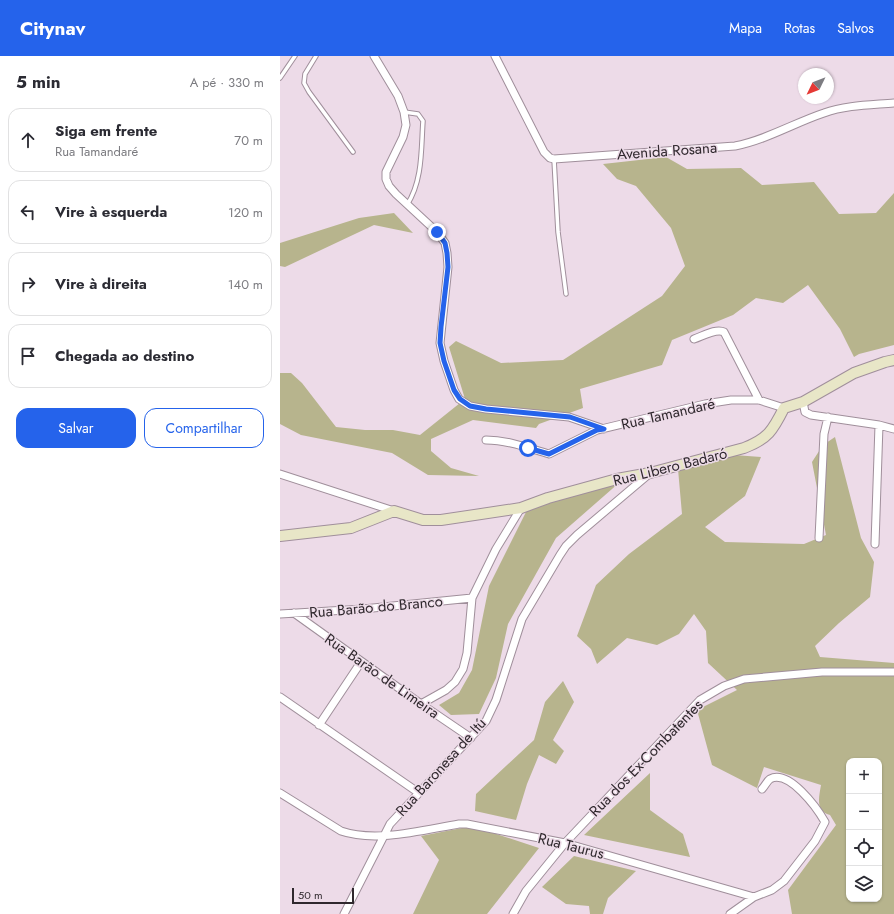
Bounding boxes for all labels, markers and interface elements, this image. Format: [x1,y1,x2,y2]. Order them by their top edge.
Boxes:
text: Citynav [20,15,86,42]
text: Mapa [729,18,762,38]
text: Rotas [784,18,815,38]
text: Salvos [837,18,874,38]
north arrow [798,68,834,104]
text: 5 min [16,70,60,94]
text: A pé · 330 m [190,73,264,92]
text: Siga em frente [55,120,157,142]
icon: ahead [17,129,39,151]
text: 70 m [234,131,263,150]
street label: Avenida Rosana [616,137,718,165]
text: Rua Tamandaré [55,142,138,161]
icon: left [17,201,39,223]
text: Vire à esquerda [55,201,167,223]
text: 120 m [228,203,263,222]
route end [428,223,446,241]
icon: right [17,273,39,295]
text: Vire à direita [55,273,147,295]
text: 140 m [228,275,263,294]
icon: arrive [17,345,39,367]
text: Chegada ao destino [55,345,194,367]
street label: Rua Tamandaré [619,392,717,436]
button: Salvar [16,408,136,448]
button: Compartilhar [144,408,264,448]
route start [519,439,537,457]
street label: Rua Libero Badaró [611,442,729,492]
street label: Rua Barão do Branco [308,590,444,624]
street label: Rua Barão de Limeira [320,628,444,724]
street label: Rua dos Ex-Combatentes [584,694,708,822]
street label: Rua Baronesa de Itú [391,713,491,821]
map controls [846,758,882,902]
button: + [846,758,882,794]
button: − [846,794,882,830]
street label: Rua Taurus [536,827,606,865]
button: locate [846,830,882,866]
button: layers [846,866,882,902]
scale bar [292,886,354,905]
text: 50 m [298,887,323,903]

